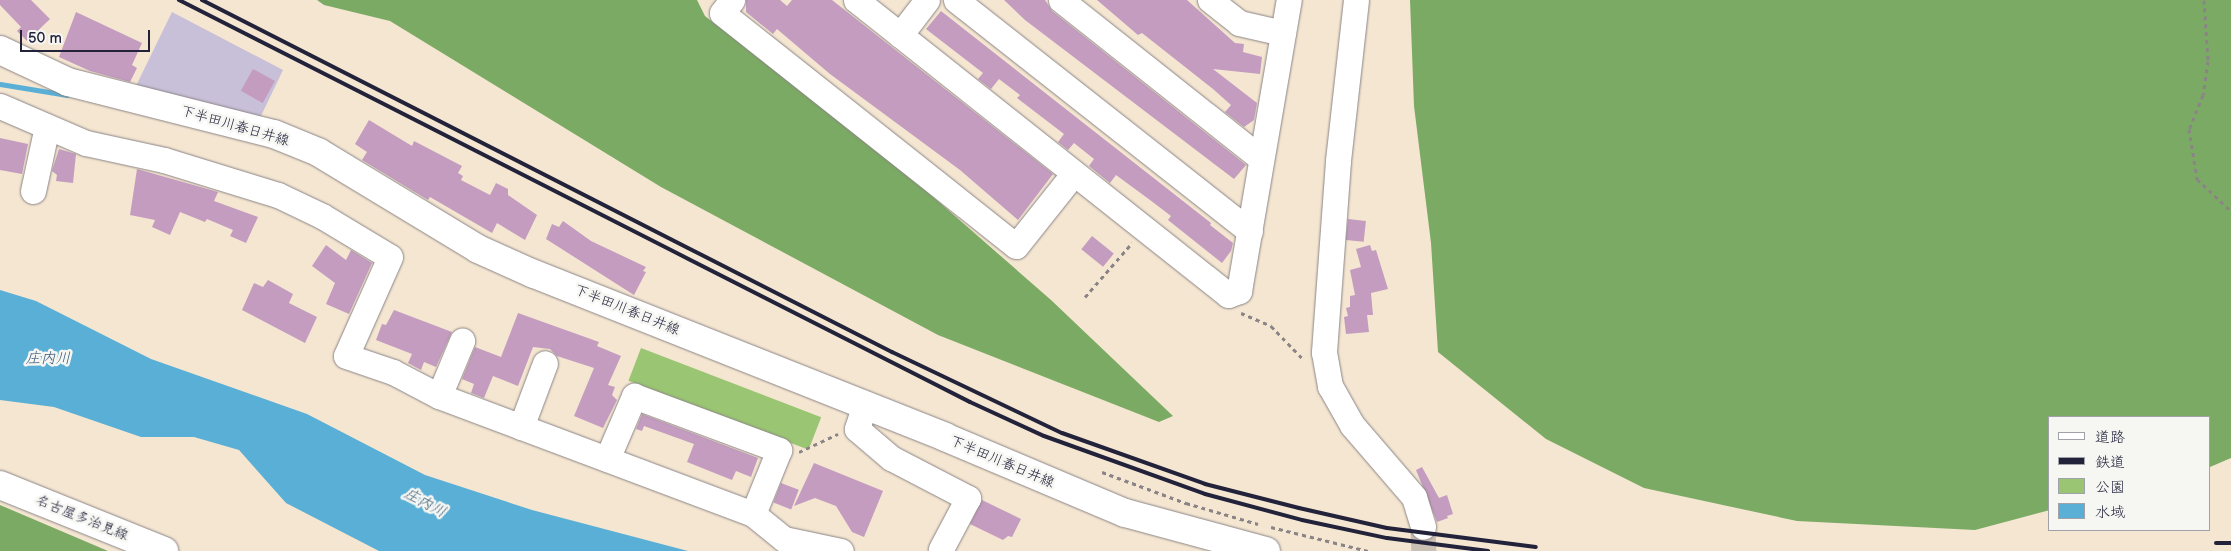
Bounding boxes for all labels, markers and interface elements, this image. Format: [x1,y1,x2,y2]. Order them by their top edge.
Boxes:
scale bar [22,20,152,52]
text: 50 m [28,29,62,48]
street label: 下半田川春日井線 [179,102,291,150]
street label: 下半田川春日井線 [572,281,682,339]
water label: 庄内川 [26,350,70,368]
legend [2048,416,2211,531]
text: 道路 [2095,428,2125,447]
street label: 下半田川春日井線 [947,432,1057,492]
text: 鉄道 [2095,453,2125,472]
text: 公園 [2095,478,2125,497]
water label: 庄内川 [401,484,449,522]
street label: 名古屋多治見線 [33,492,131,544]
text: 水域 [2095,503,2125,522]

